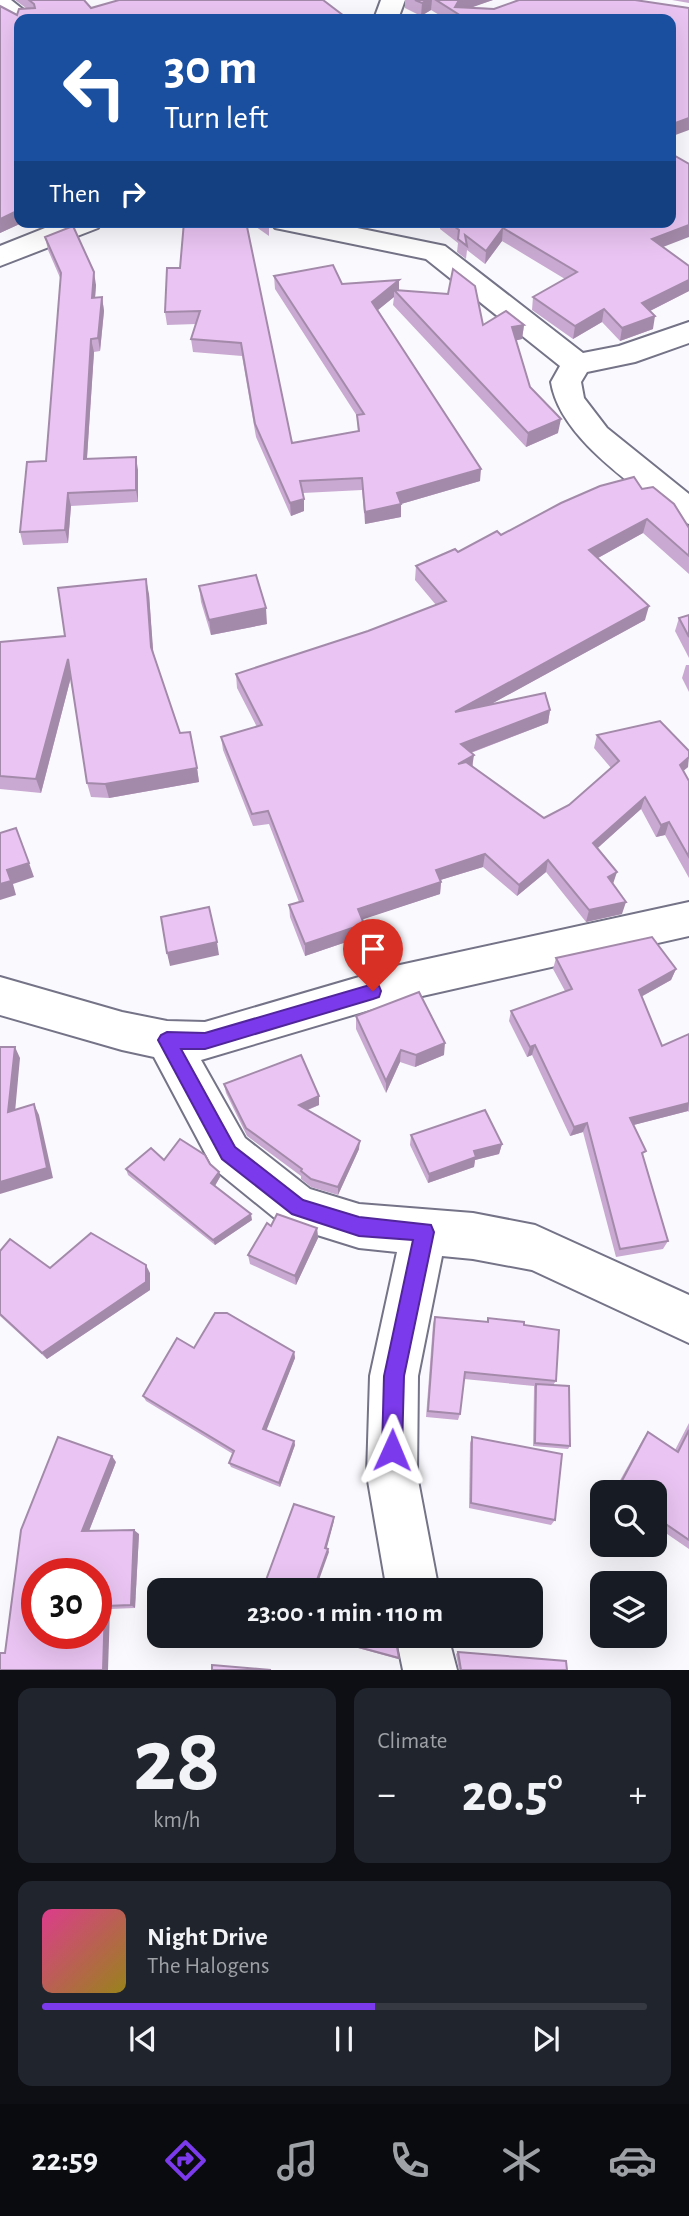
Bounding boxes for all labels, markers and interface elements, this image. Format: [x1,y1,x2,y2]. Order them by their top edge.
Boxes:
icon: left [49,42,140,133]
text: 30 m [164,44,258,93]
text: Turn left [164,102,268,134]
icon: right [114,175,152,213]
text: Then [49,181,100,207]
pin [343,919,403,991]
icon: arrive [354,930,392,968]
position arrow [355,1413,429,1487]
map controls [590,1480,667,1648]
button: search [590,1480,667,1557]
speed limit sign: 30 [21,1558,112,1649]
button: layers [590,1571,667,1648]
text: 23:00 · 1 min · 110 m [247,1600,443,1626]
text: 28 [133,1716,221,1807]
text: Climate [378,1730,447,1753]
text: 20.5° [462,1768,563,1820]
text: − [378,1776,396,1814]
text: + [629,1776,647,1814]
text: km/h [153,1809,200,1832]
text: Night Drive [147,1924,268,1950]
text: The Halogens [147,1955,269,1978]
icon: previous [124,2020,162,2058]
icon: pause [325,2020,363,2058]
icon: next [527,2020,565,2058]
icon: directions [161,2136,210,2185]
icon: music [273,2136,322,2185]
icon: phone [385,2136,434,2185]
icon: climate [497,2136,546,2185]
icon: car [608,2136,657,2185]
text: 22:59 [31,2144,98,2176]

